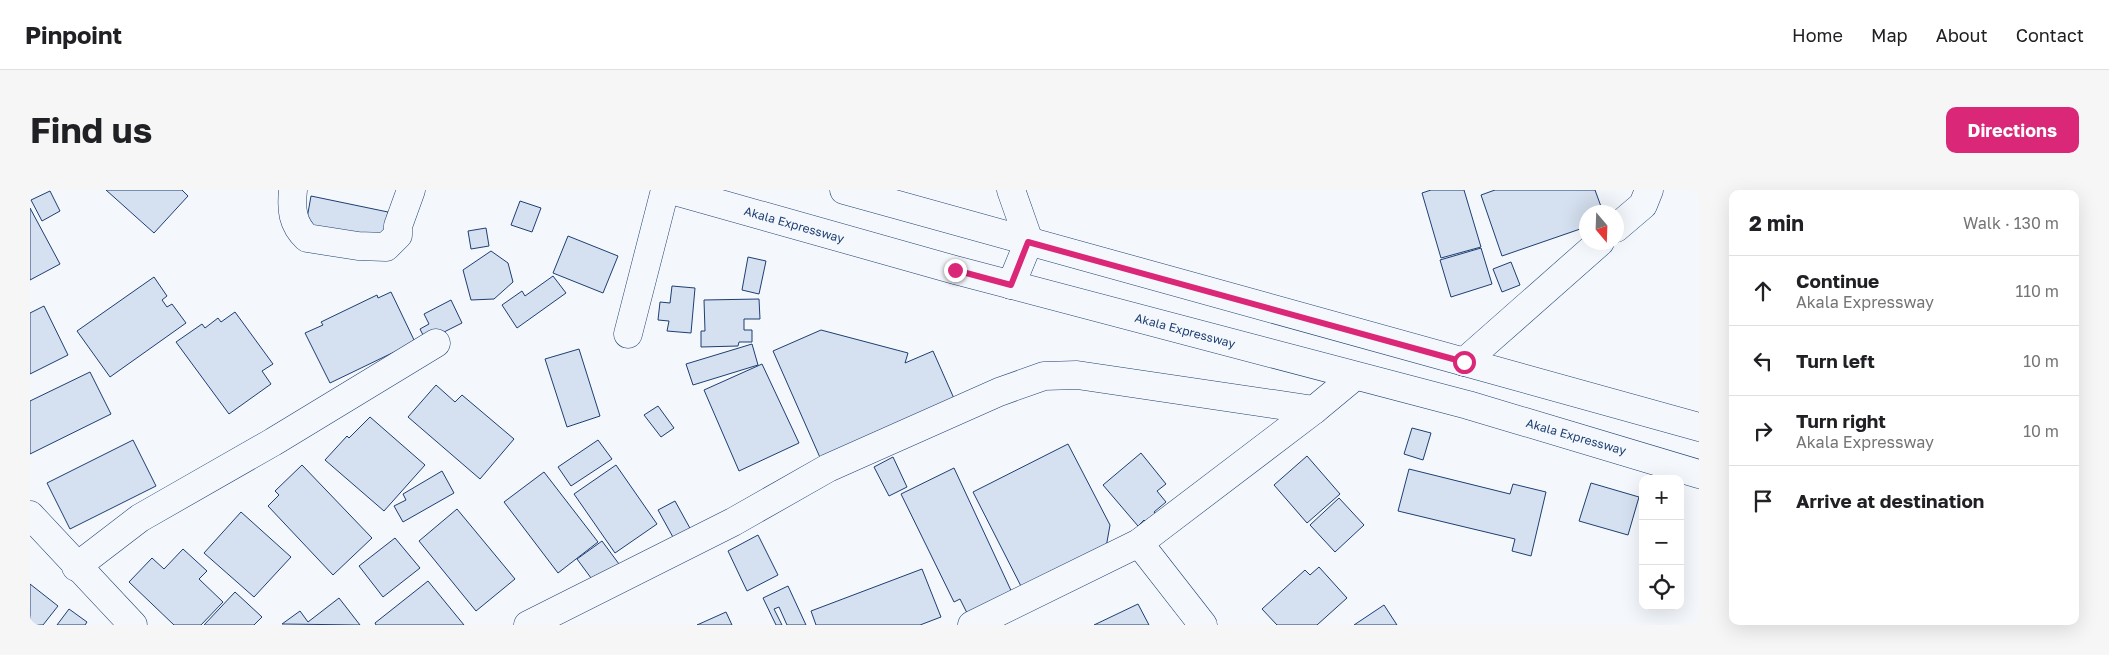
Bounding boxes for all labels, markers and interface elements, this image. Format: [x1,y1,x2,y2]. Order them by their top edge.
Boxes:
text: Pinpoint [25,20,122,49]
text: Home [1792,24,1843,46]
text: Map [1871,24,1908,46]
text: About [1936,24,1988,46]
text: Contact [2016,24,2084,46]
button: Directions [1946,107,2079,153]
text: Find us [30,109,152,151]
street label: Akala Expressway [742,203,846,246]
north arrow [1579,205,1624,250]
text: 2 min [1749,210,1804,236]
text: Walk · 130 m [1963,213,2059,233]
route end [944,259,967,282]
text: Continue [1796,269,1879,292]
icon: ahead [1749,277,1777,305]
text: 110 m [2015,281,2059,301]
text: Akala Expressway [1796,292,1934,312]
street label: Akala Expressway [1133,310,1237,351]
icon: left [1749,347,1777,375]
text: Turn left [1796,349,1875,372]
route start [1453,351,1476,374]
text: 10 m [2023,351,2059,371]
text: Turn right [1796,409,1886,432]
street label: Akala Expressway [1524,415,1628,458]
icon: right [1749,417,1777,445]
text: 10 m [2023,421,2059,441]
text: Akala Expressway [1796,432,1934,452]
map controls [1639,475,1684,610]
button: + [1639,475,1684,520]
icon: arrive [1749,487,1777,515]
text: Arrive at destination [1796,489,1984,512]
button: − [1639,520,1684,565]
button: locate [1639,565,1684,610]

